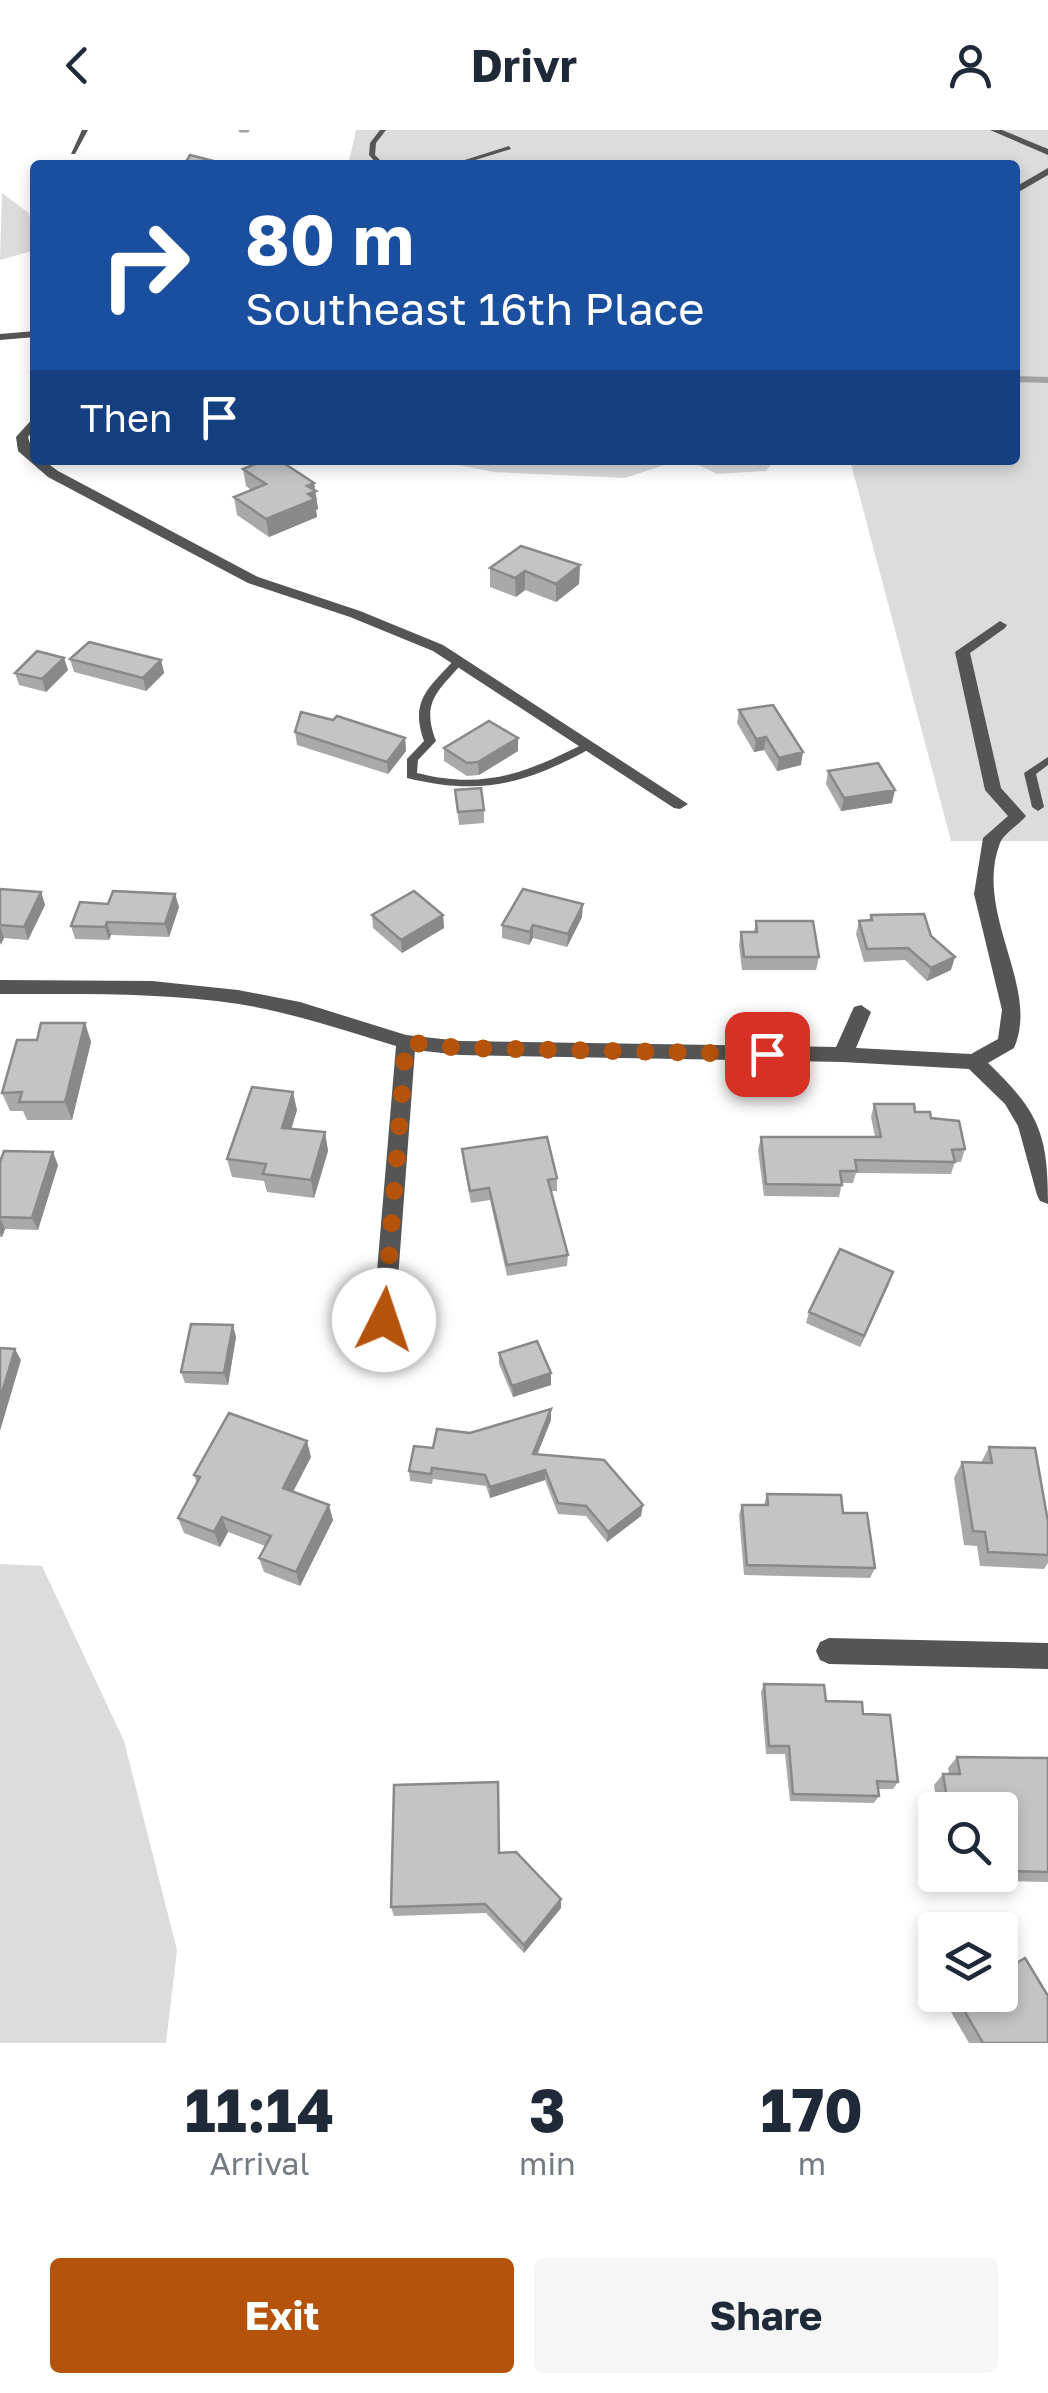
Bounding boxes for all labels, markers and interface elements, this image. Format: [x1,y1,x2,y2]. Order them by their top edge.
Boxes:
icon: back [50,38,105,93]
text: Drivr [471,38,577,92]
icon: person [943,38,998,93]
text: 80 m [245,196,414,280]
icon: right [80,200,210,330]
text: Southeast 16th Place [245,281,704,335]
icon: arrive [192,390,247,445]
text: Then [80,395,172,440]
pin [725,1012,810,1097]
icon: arrive [740,1027,795,1082]
position arrow [332,1268,436,1372]
map controls [918,1792,1018,2012]
button: search [918,1792,1018,1892]
button: layers [918,1912,1018,2012]
text: 11:14 [185,2073,334,2145]
text: 3 [529,2073,566,2145]
text: 170 [761,2073,863,2145]
text: Arrival [209,2144,310,2182]
text: min [519,2144,576,2182]
text: m [798,2144,826,2182]
button: Exit [50,2258,514,2373]
button: Share [534,2258,998,2373]

